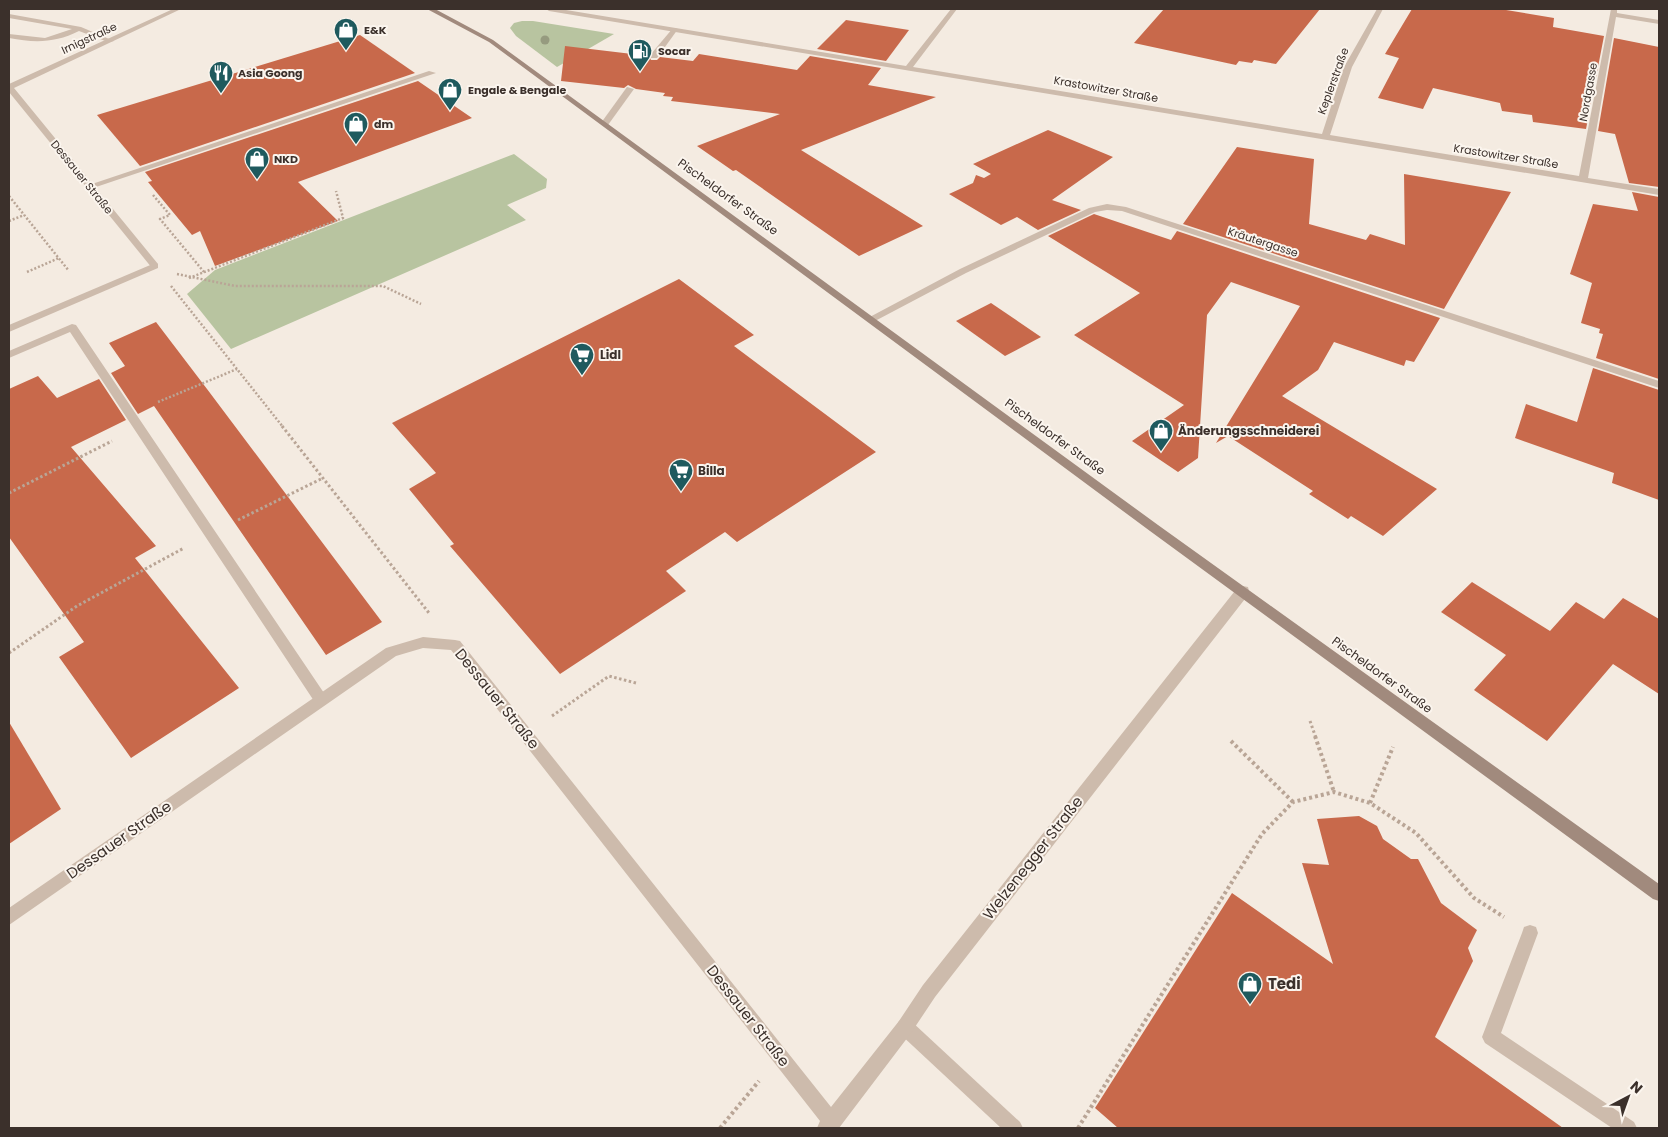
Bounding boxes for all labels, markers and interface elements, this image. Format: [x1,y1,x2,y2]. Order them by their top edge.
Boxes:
shop icon: E&K [333,17,359,51]
street label: Irnigstraße [59,18,120,58]
place label: E&K [364,22,387,38]
fuel station icon: Socar [627,38,653,72]
place label: Socar [658,43,691,59]
street label: Keplerstraße [1313,45,1353,117]
restaurant icon: Asia Goong [208,60,234,94]
street label: Nordgasse [1575,61,1601,123]
place label: Asia Goong [238,65,303,81]
street label: Krastowitzer Straße [1053,72,1160,106]
shop icon: Engale & Bengale [437,77,463,111]
place label: Engale & Bengale [468,82,566,98]
shop icon: dm [343,111,369,145]
place label: dm [374,116,393,132]
street label: Dessauer Straße [47,137,117,217]
street label: Krastowitzer Straße [1452,140,1560,172]
shop icon: NKD [244,146,270,180]
place label: NKD [274,151,298,167]
street label: Pischeldorfer Straße [675,154,782,239]
street label: Kräutergasse [1226,223,1300,261]
supermarket icon: Lidl [569,342,595,376]
place label: Lidl [600,346,621,363]
street label: Pischeldorfer Straße [1002,394,1109,479]
shop icon: Änderungsschneiderei [1148,418,1174,452]
place label: Änderungsschneiderei [1178,422,1319,439]
supermarket icon: Billa [668,458,694,492]
place label: Billa [698,462,725,479]
street label: Pischeldorfer Straße [1329,632,1436,717]
street label: Dessauer Straße [450,644,544,753]
street label: Welzenegger Straße [978,792,1087,924]
street label: Dessauer Straße [62,796,175,884]
street label: Dessauer Straße [702,960,795,1071]
shop icon: Tedi [1237,971,1263,1005]
place label: Tedi [1268,973,1301,994]
north arrow [1603,1072,1653,1122]
text: N [1626,1076,1647,1098]

